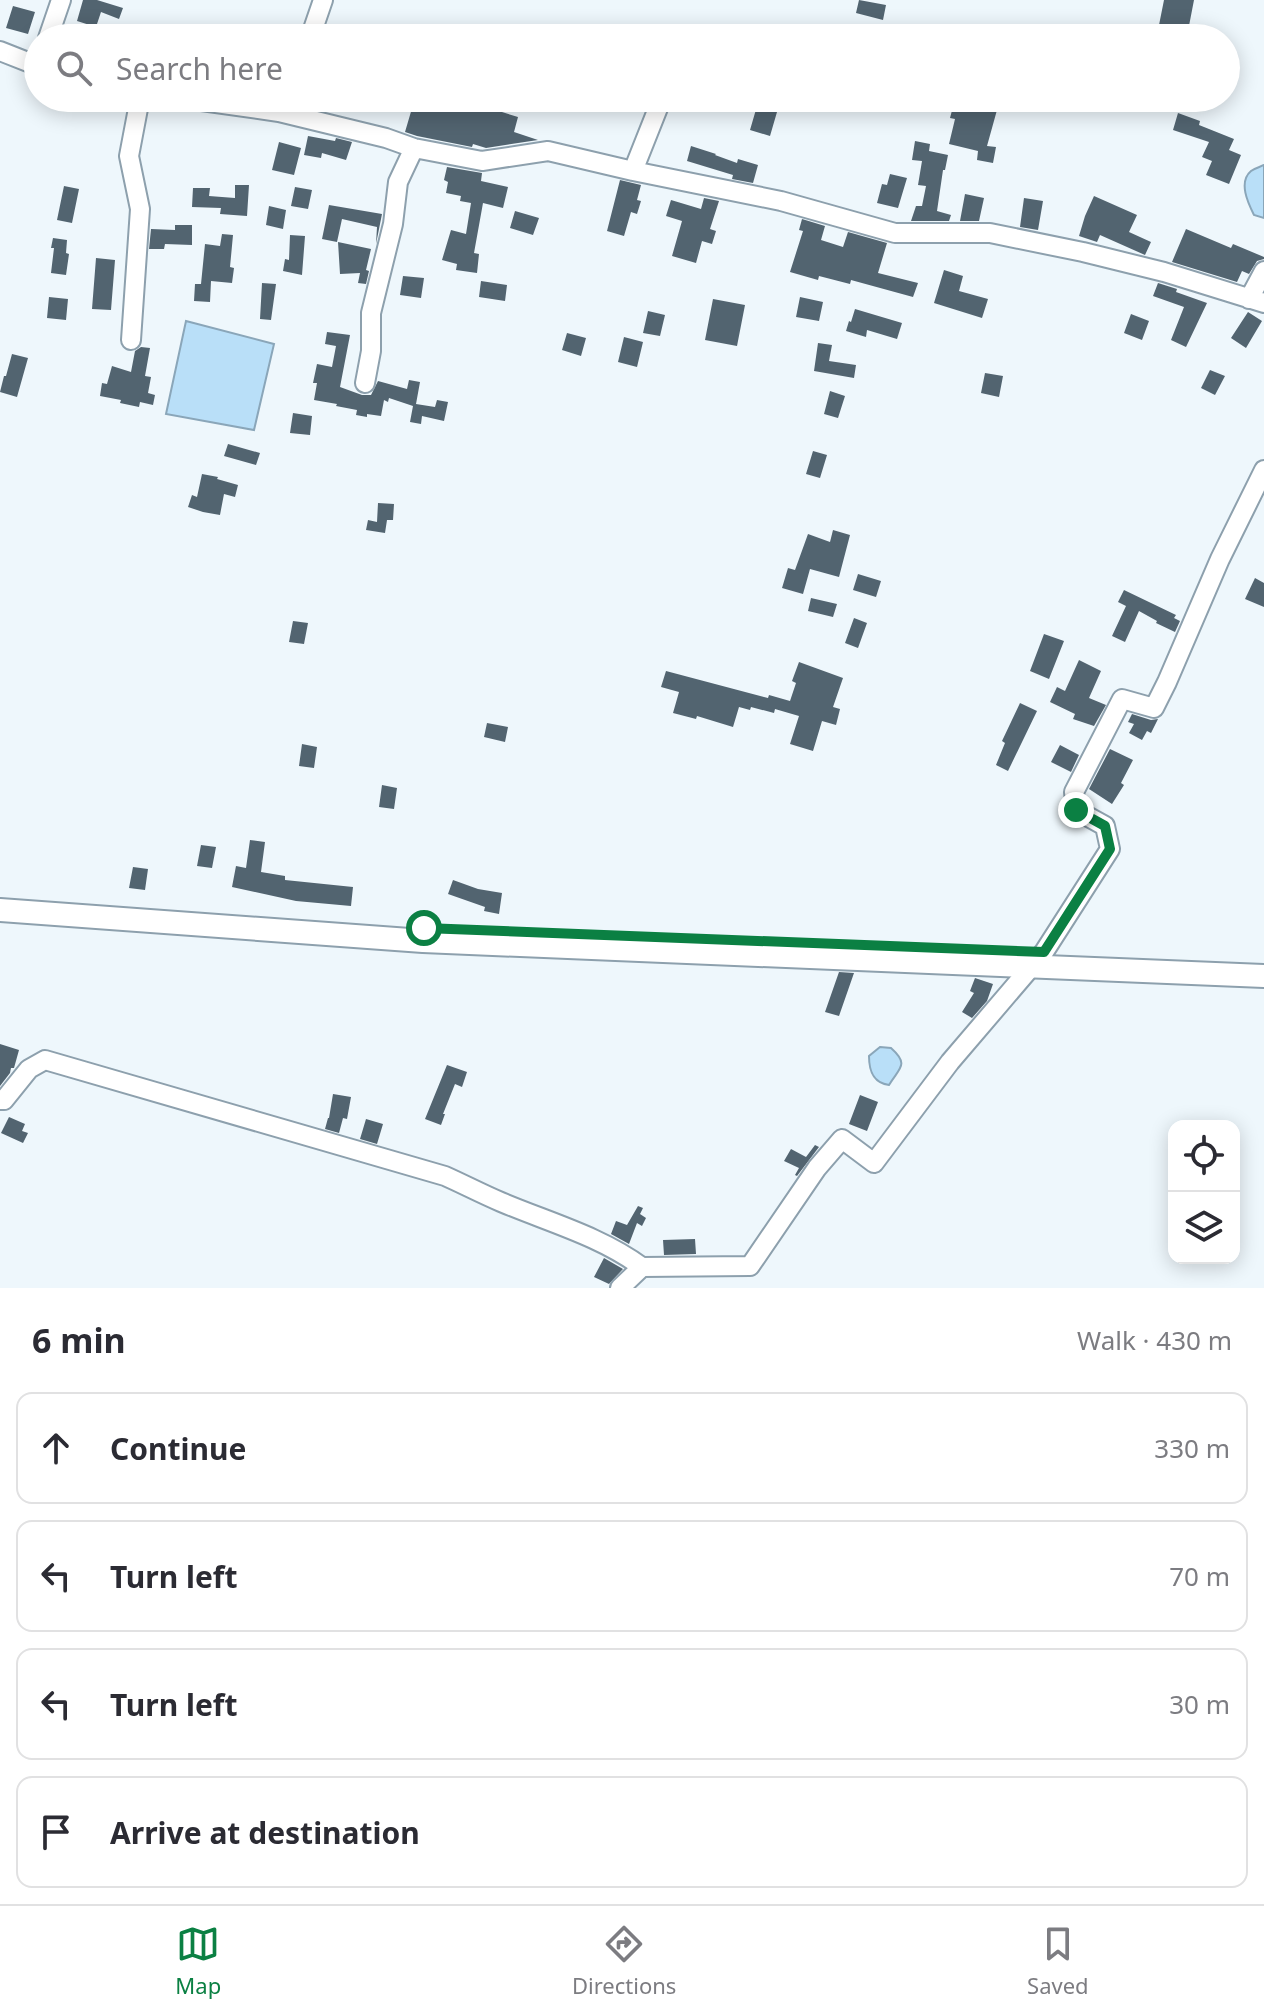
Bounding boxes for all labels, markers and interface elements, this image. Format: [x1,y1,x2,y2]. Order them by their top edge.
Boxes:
search box [24,24,1240,112]
icon: search [52,46,96,90]
text: Search here [116,48,283,89]
route end [1058,792,1094,828]
route start [406,910,442,946]
map controls [1168,1120,1240,1264]
button: locate [1168,1120,1240,1192]
button: layers [1168,1192,1240,1264]
text: 6 min [32,1317,126,1363]
text: Walk · 430 m [1077,1322,1232,1358]
icon: ahead [34,1426,78,1470]
text: Continue [110,1428,246,1469]
text: 330 m [1154,1430,1230,1466]
icon: left [34,1554,78,1598]
text: Turn left [110,1556,238,1597]
text: 70 m [1169,1558,1230,1594]
icon: left [34,1682,78,1726]
text: Turn left [110,1684,238,1725]
text: 30 m [1169,1686,1230,1722]
icon: arrive [34,1810,78,1854]
text: Arrive at destination [110,1812,420,1853]
tab: Map [175,1922,221,2000]
tab: Directions [572,1922,676,2000]
tab: Saved [1027,1922,1089,2000]

